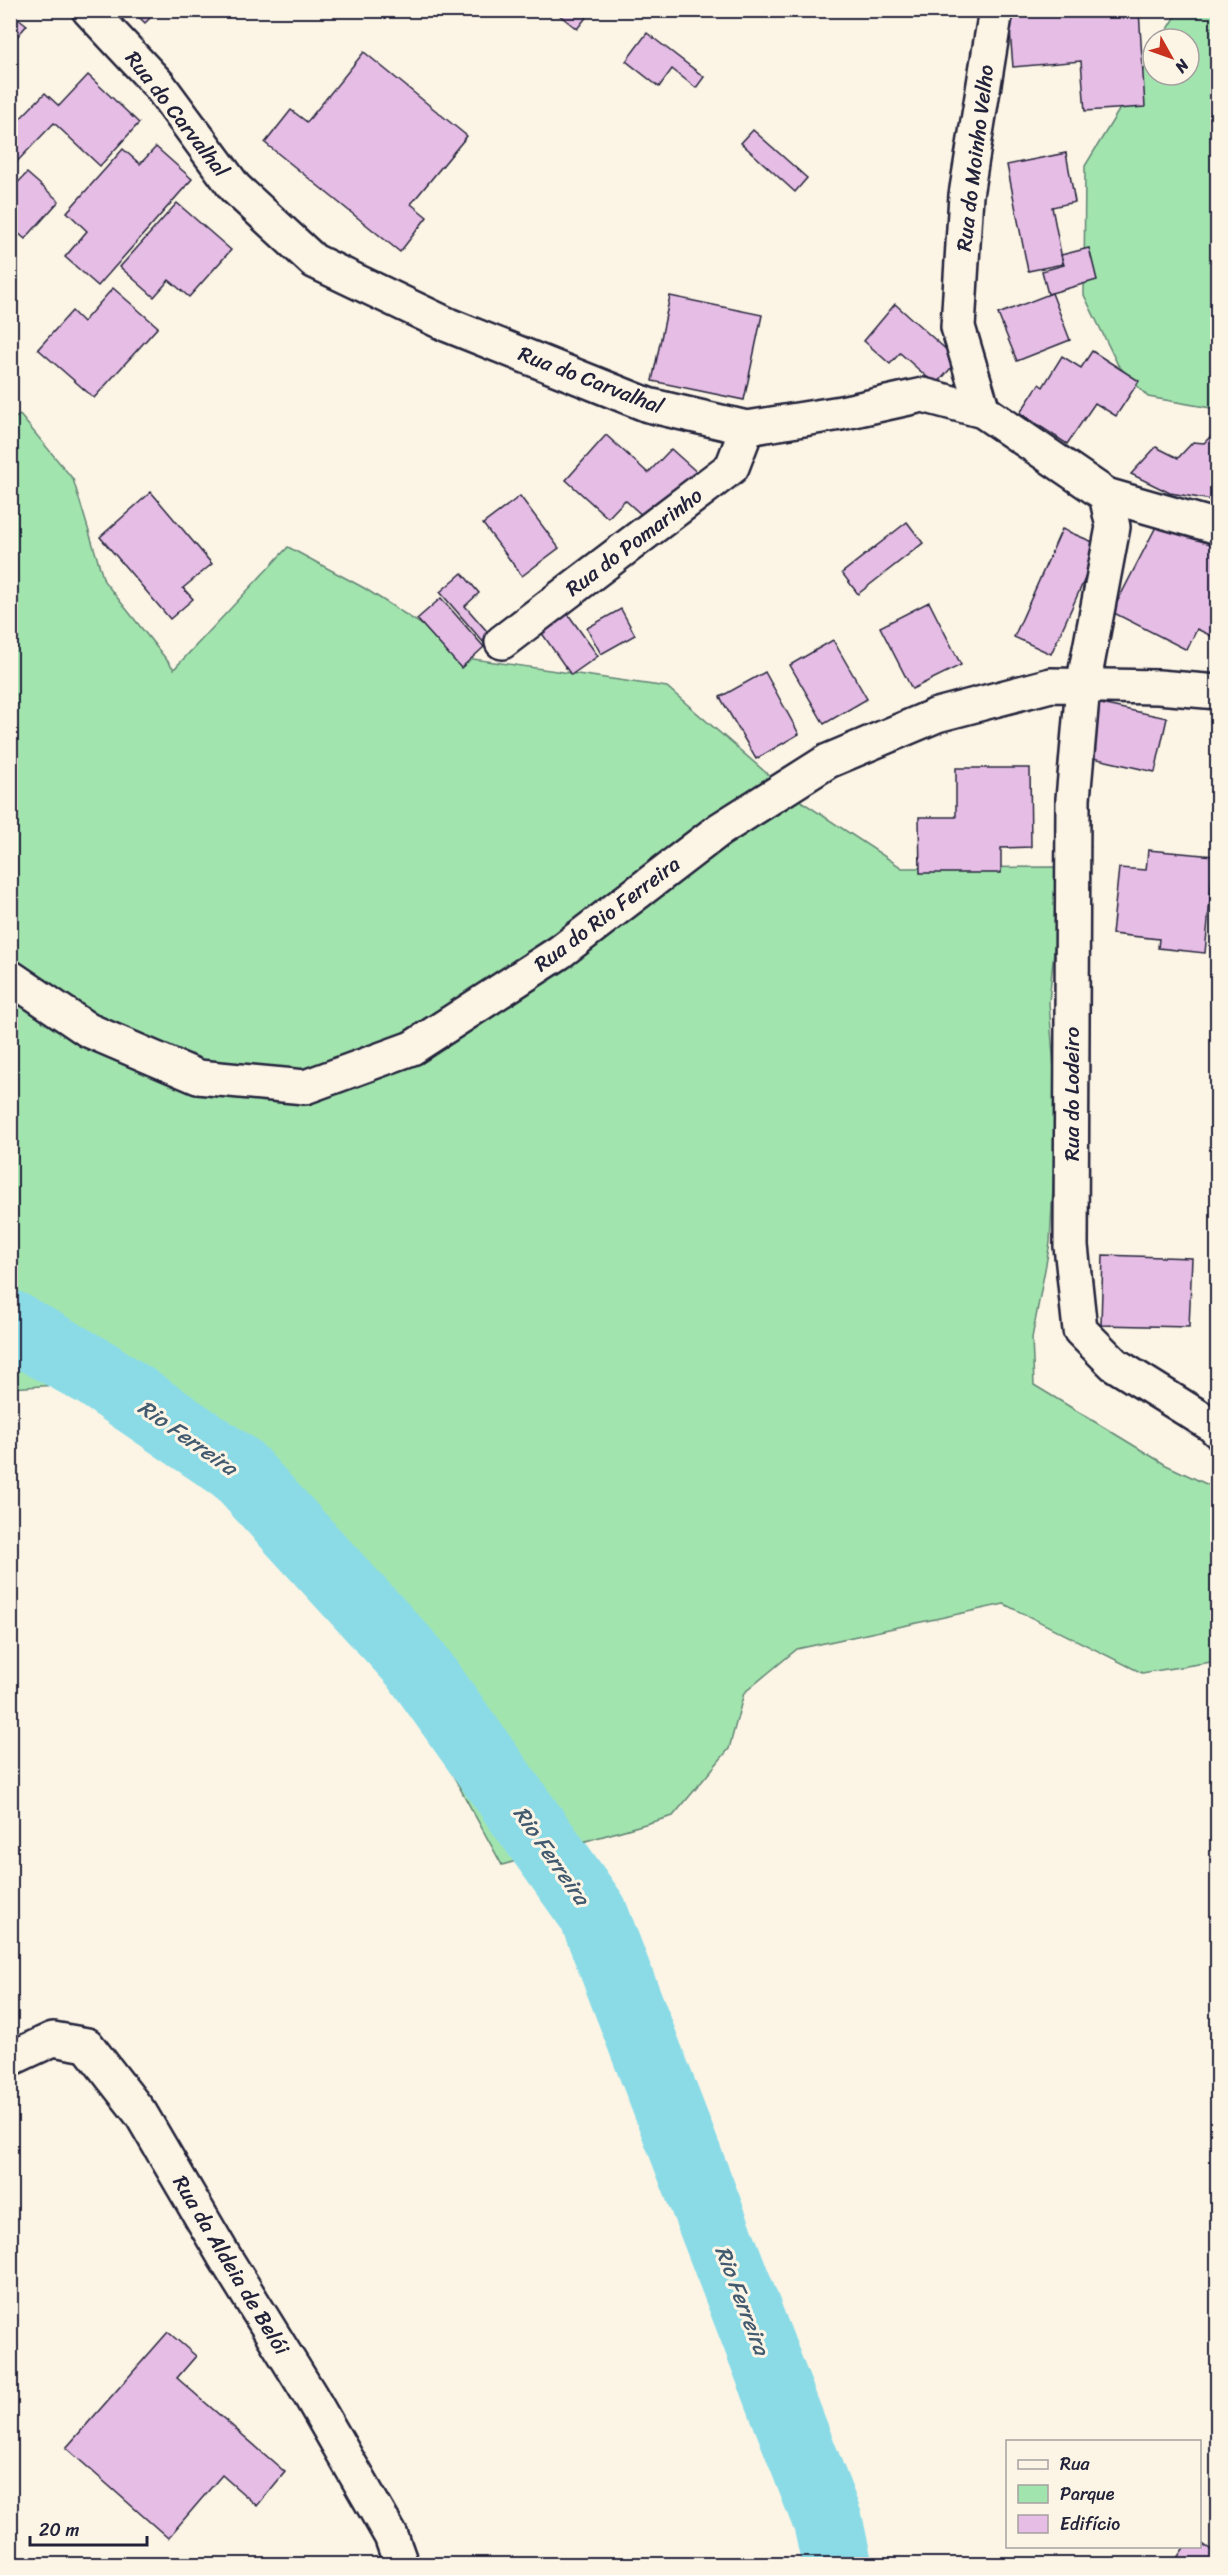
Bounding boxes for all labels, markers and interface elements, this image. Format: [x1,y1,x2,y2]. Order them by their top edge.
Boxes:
north arrow [1141,27,1201,87]
street label: Rua do Carvalhal [115,42,240,187]
text: N [1167,52,1197,81]
street label: Rua do Moinho Velho [945,62,1005,254]
street label: Rua do Carvalhal [513,335,670,426]
street label: Rua do Pomarinho [557,477,711,607]
street label: Rua do Rio Ferreira [525,846,689,982]
street label: Rua do Lodeiro [1053,1027,1091,1161]
water label: Rio Ferreira [130,1389,247,1487]
water label: Rio Ferreira [503,1797,601,1915]
street label: Rua da Aldeia de Belói [162,2168,301,2363]
water label: Rio Ferreira [704,2240,782,2362]
legend [1006,2440,1201,2548]
text: Rua [1060,2448,1091,2480]
text: Parque [1060,2478,1115,2510]
text: Edifício [1060,2508,1120,2540]
scale bar [30,2509,147,2547]
text: 20 m [39,2514,79,2546]

